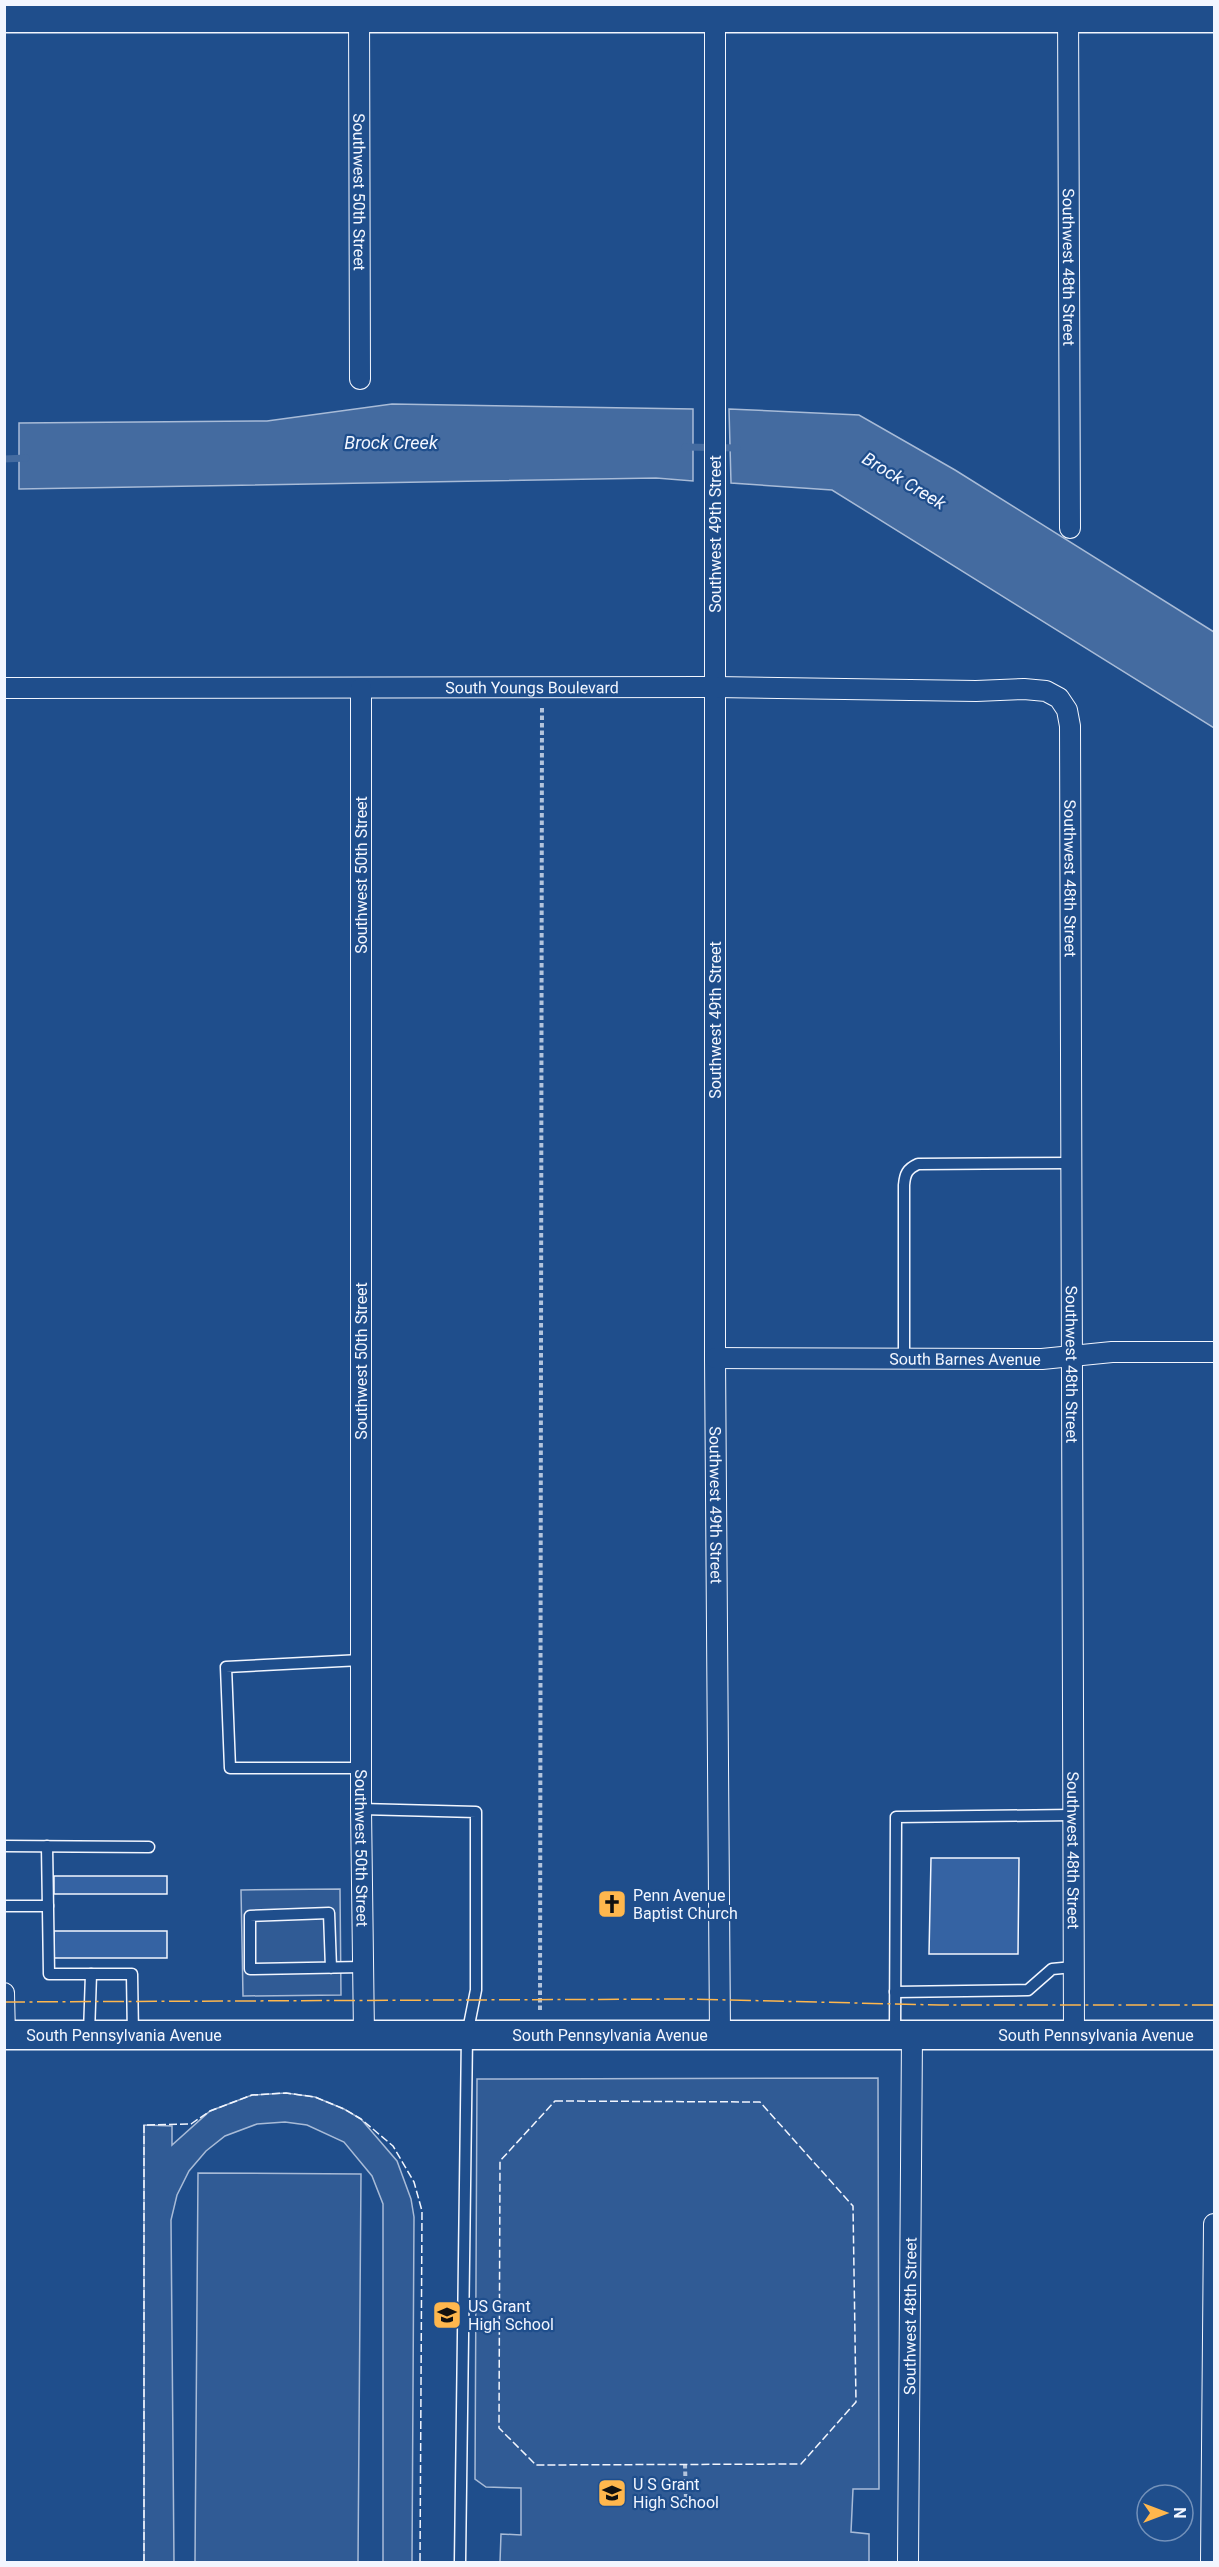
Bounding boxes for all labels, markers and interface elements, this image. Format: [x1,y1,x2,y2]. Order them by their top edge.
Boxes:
street label: Southwest 50th Street [349,113,369,271]
street label: Southwest 48th Street [1059,188,1078,346]
water label: Brock Creek [344,432,439,453]
water label: Brock Creek [859,448,951,514]
street label: Southwest 49th Street [706,455,725,613]
street label: South Youngs Boulevard [445,678,619,697]
street label: Southwest 50th Street [352,796,371,954]
street label: Southwest 48th Street [1060,799,1080,957]
street label: Southwest 49th Street [706,941,725,1099]
street label: Southwest 50th Street [352,1282,371,1440]
street label: Southwest 48th Street [1062,1285,1081,1443]
street label: South Barnes Avenue [889,1350,1041,1369]
street label: Southwest 49th Street [706,1426,726,1584]
street label: Southwest 50th Street [351,1769,372,1927]
street label: Southwest 48th Street [1063,1771,1083,1929]
place label: Penn Avenue Baptist Church [633,1886,738,1923]
church icon: Penn Avenue Baptist Church [596,1888,628,1920]
street label: South Pennsylvania Avenue [26,2026,222,2045]
street label: South Pennsylvania Avenue [512,2026,708,2045]
street label: South Pennsylvania Avenue [998,2026,1194,2045]
street label: Southwest 48th Street [900,2237,920,2395]
place label: US Grant High School [468,2297,554,2334]
school or university icon: US Grant High School [431,2299,463,2331]
place label: U S Grant High School [633,2475,719,2512]
school or university icon: U S Grant High School [596,2477,628,2509]
north arrow [1135,2483,1195,2543]
text: N [1170,2507,1189,2519]

